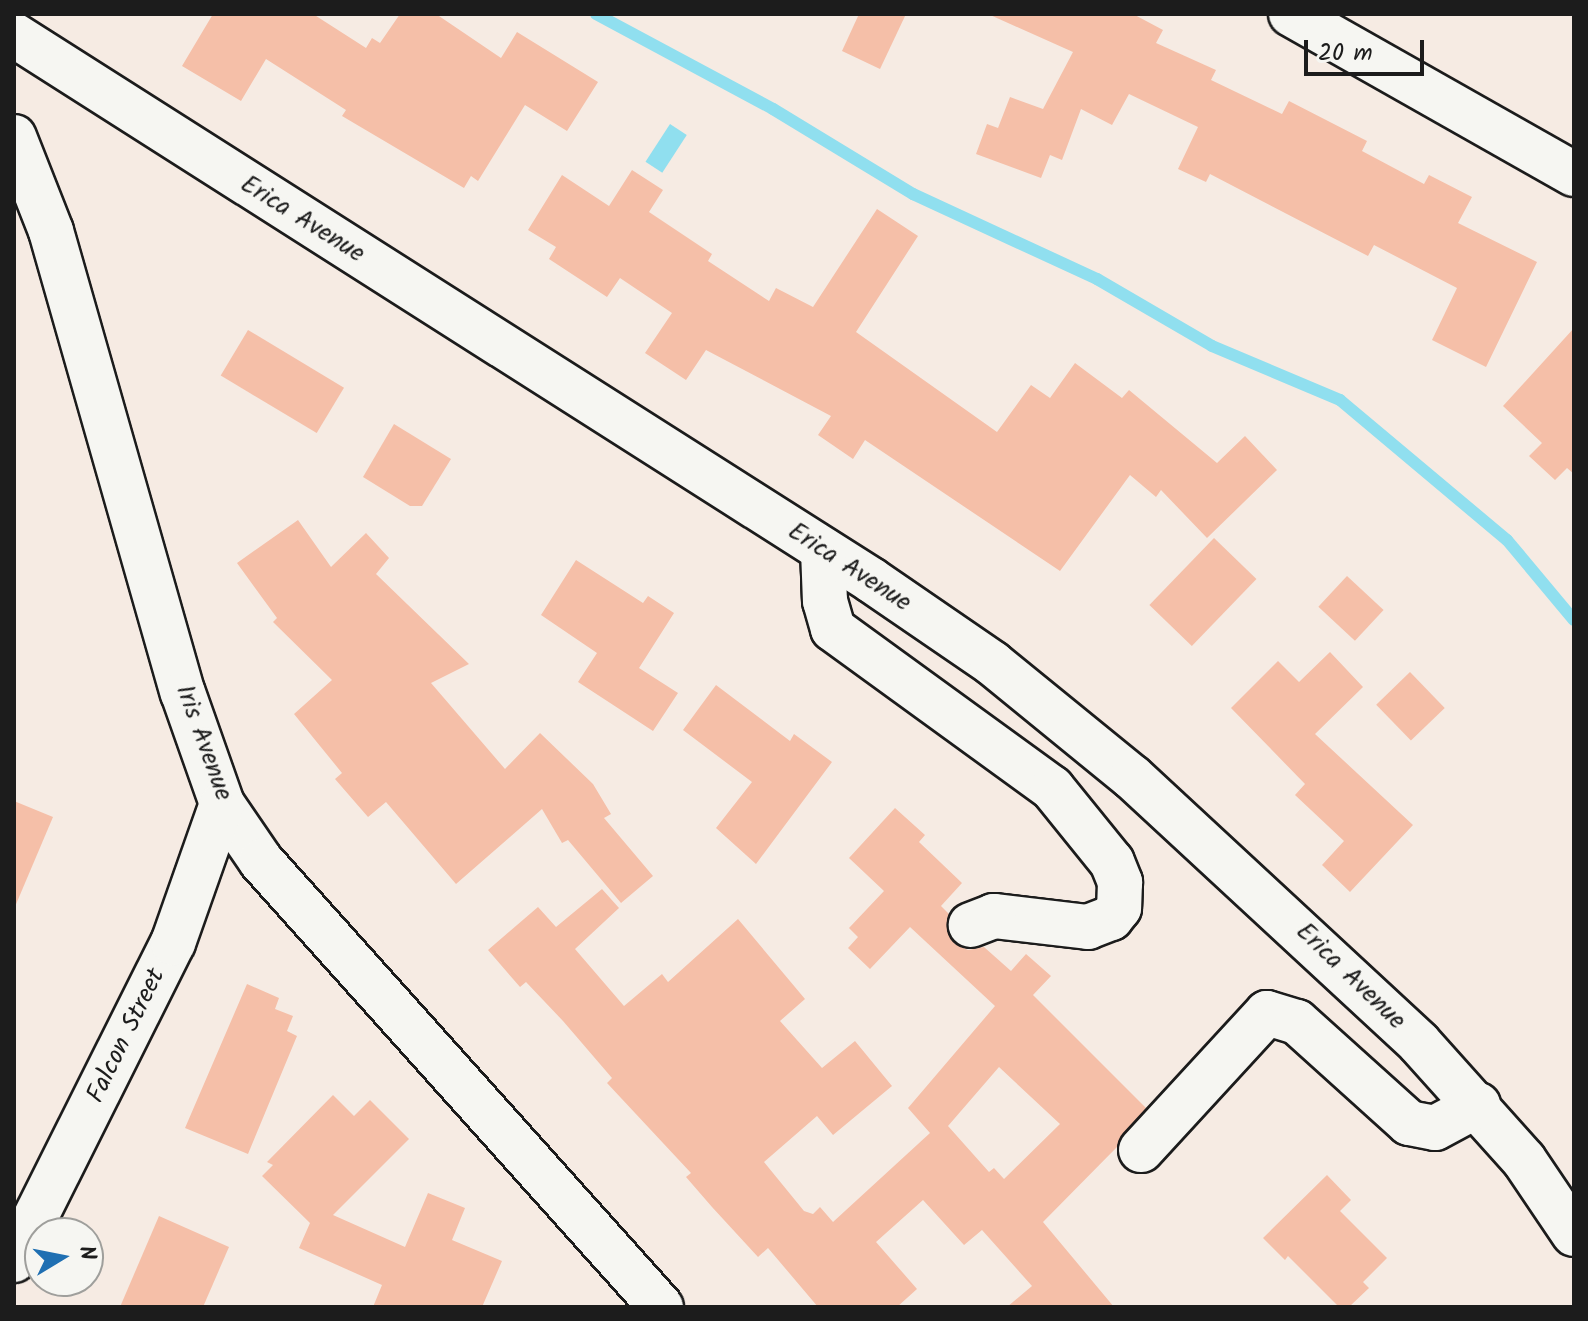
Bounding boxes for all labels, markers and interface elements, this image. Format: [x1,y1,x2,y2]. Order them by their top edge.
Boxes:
scale bar [1308,24,1428,74]
text: 20 m [1318,34,1373,73]
street label: Erica Avenue [234,169,370,271]
street label: Erica Avenue [781,517,917,619]
street label: Iris Avenue [168,681,238,805]
street label: Erica Avenue [1289,917,1411,1037]
street label: Falcon Street [81,964,173,1108]
north arrow [24,1217,104,1297]
text: N [68,1243,105,1263]

